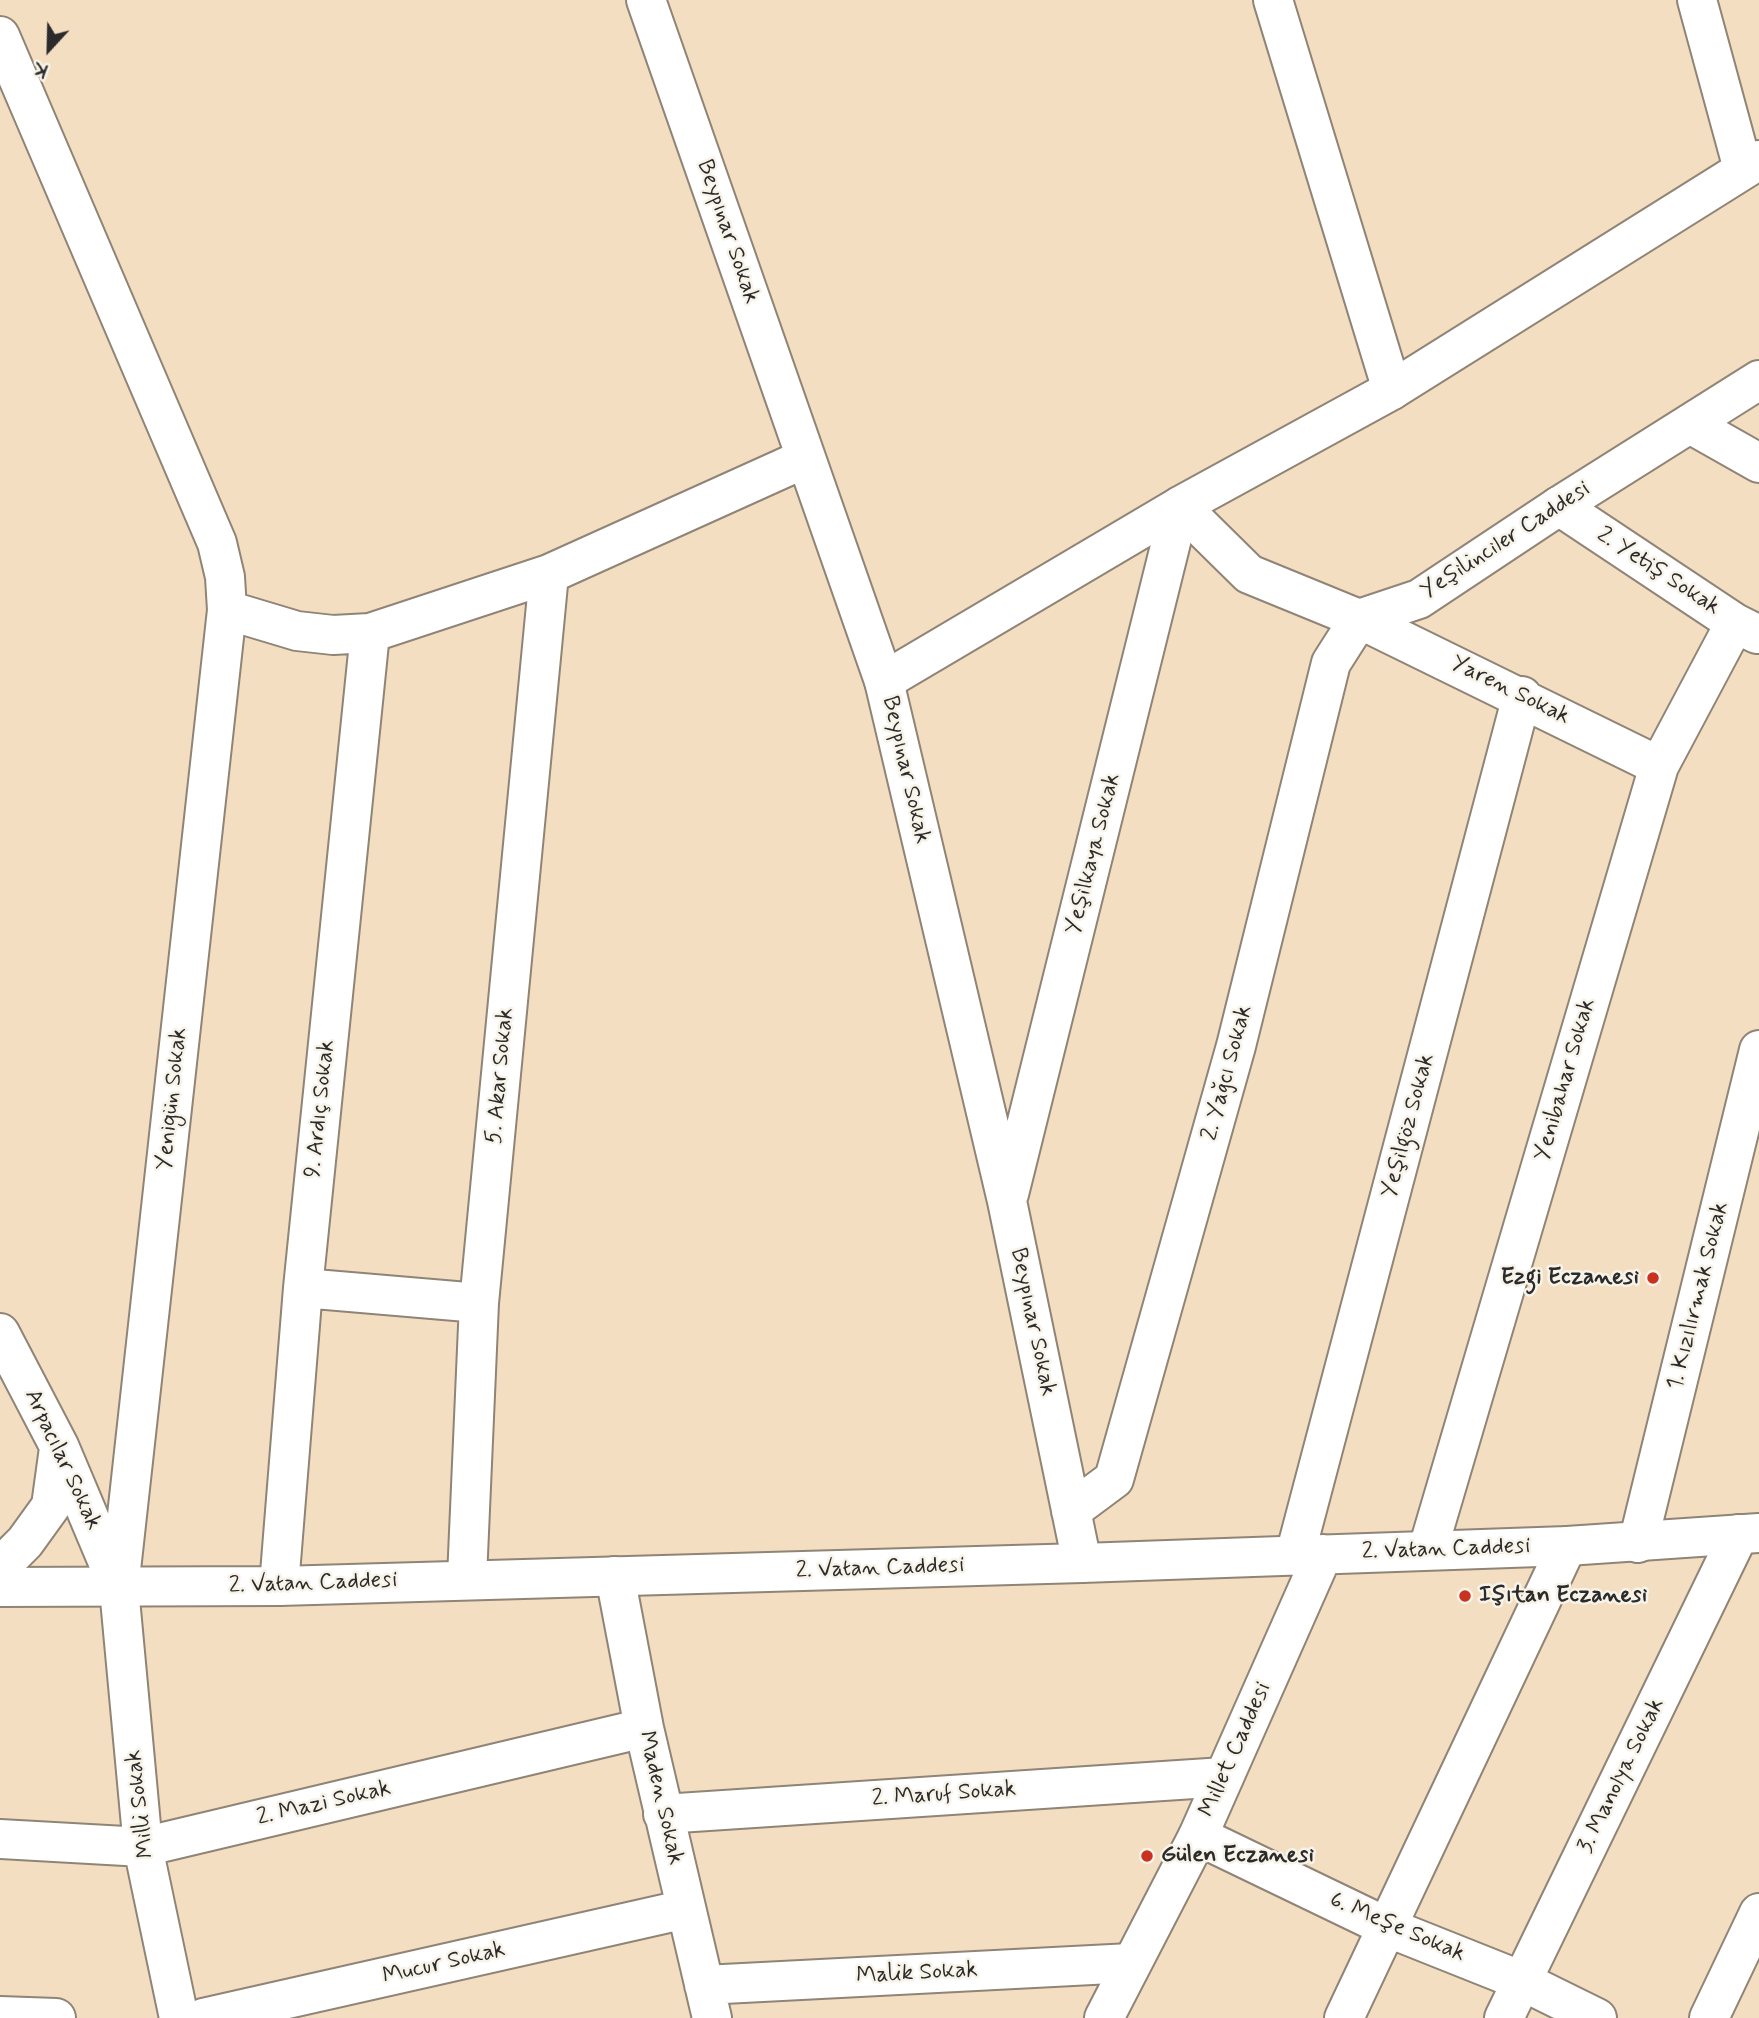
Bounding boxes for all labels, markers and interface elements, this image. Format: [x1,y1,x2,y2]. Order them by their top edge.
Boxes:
north arrow [14,14,84,84]
text: K [30,55,52,83]
street label: Beypınar Sokak [689,156,765,308]
street label: Yeşilinciler Caddesi [1416,476,1596,606]
street label: 2. Yetiş Sokak [1591,522,1725,622]
street label: Yaren Sokak [1446,650,1574,732]
street label: Beypınar Sokak [875,694,935,846]
street label: Yeşilkaya Sokak [1061,771,1127,937]
street label: Yenibahar Sokak [1530,996,1602,1164]
street label: 2. Yağcı Sokak [1197,1002,1259,1144]
street label: 5. Akar Sokak [481,1007,521,1145]
street label: Yenigün Sokak [152,1026,194,1172]
street label: 9. Ardıç Sokak [300,1039,342,1179]
street label: Yeşilgöz Sokak [1376,1051,1442,1201]
street label: 1. Kızılırmak Sokak [1662,1199,1736,1393]
street label: Beypınar Sokak [1003,1246,1061,1398]
place label: Ezgi Eczanesi [1501,1264,1639,1292]
marker: Ezgi Eczanesi [1645,1270,1661,1286]
street label: Arpacılar Sokak [17,1385,107,1535]
street label: 2. Vatan Caddesi [1361,1533,1531,1567]
street label: 2. Vatan Caddesi [795,1552,965,1586]
street label: 2. Vatan Caddesi [228,1567,398,1601]
place label: Işıtan Eczanesi [1479,1582,1647,1610]
marker: Işıtan Eczanesi [1457,1588,1473,1604]
street label: Millet Caddesi [1194,1678,1278,1822]
street label: 3. Manolya Sokak [1573,1694,1671,1858]
street label: Maden Sokak [631,1728,689,1868]
street label: Milli Sokak [121,1748,161,1860]
street label: 2. Mazi Sokak [254,1775,394,1833]
street label: 2. Maruf Sokak [871,1776,1017,1814]
place label: Gülen Eczanesi [1161,1842,1314,1870]
marker: Gülen Eczanesi [1139,1848,1155,1864]
street label: 6. Meşe Sokak [1325,1887,1469,1969]
street label: Mucur Sokak [380,1936,508,1992]
street label: Malik Sokak [856,1957,978,1991]

